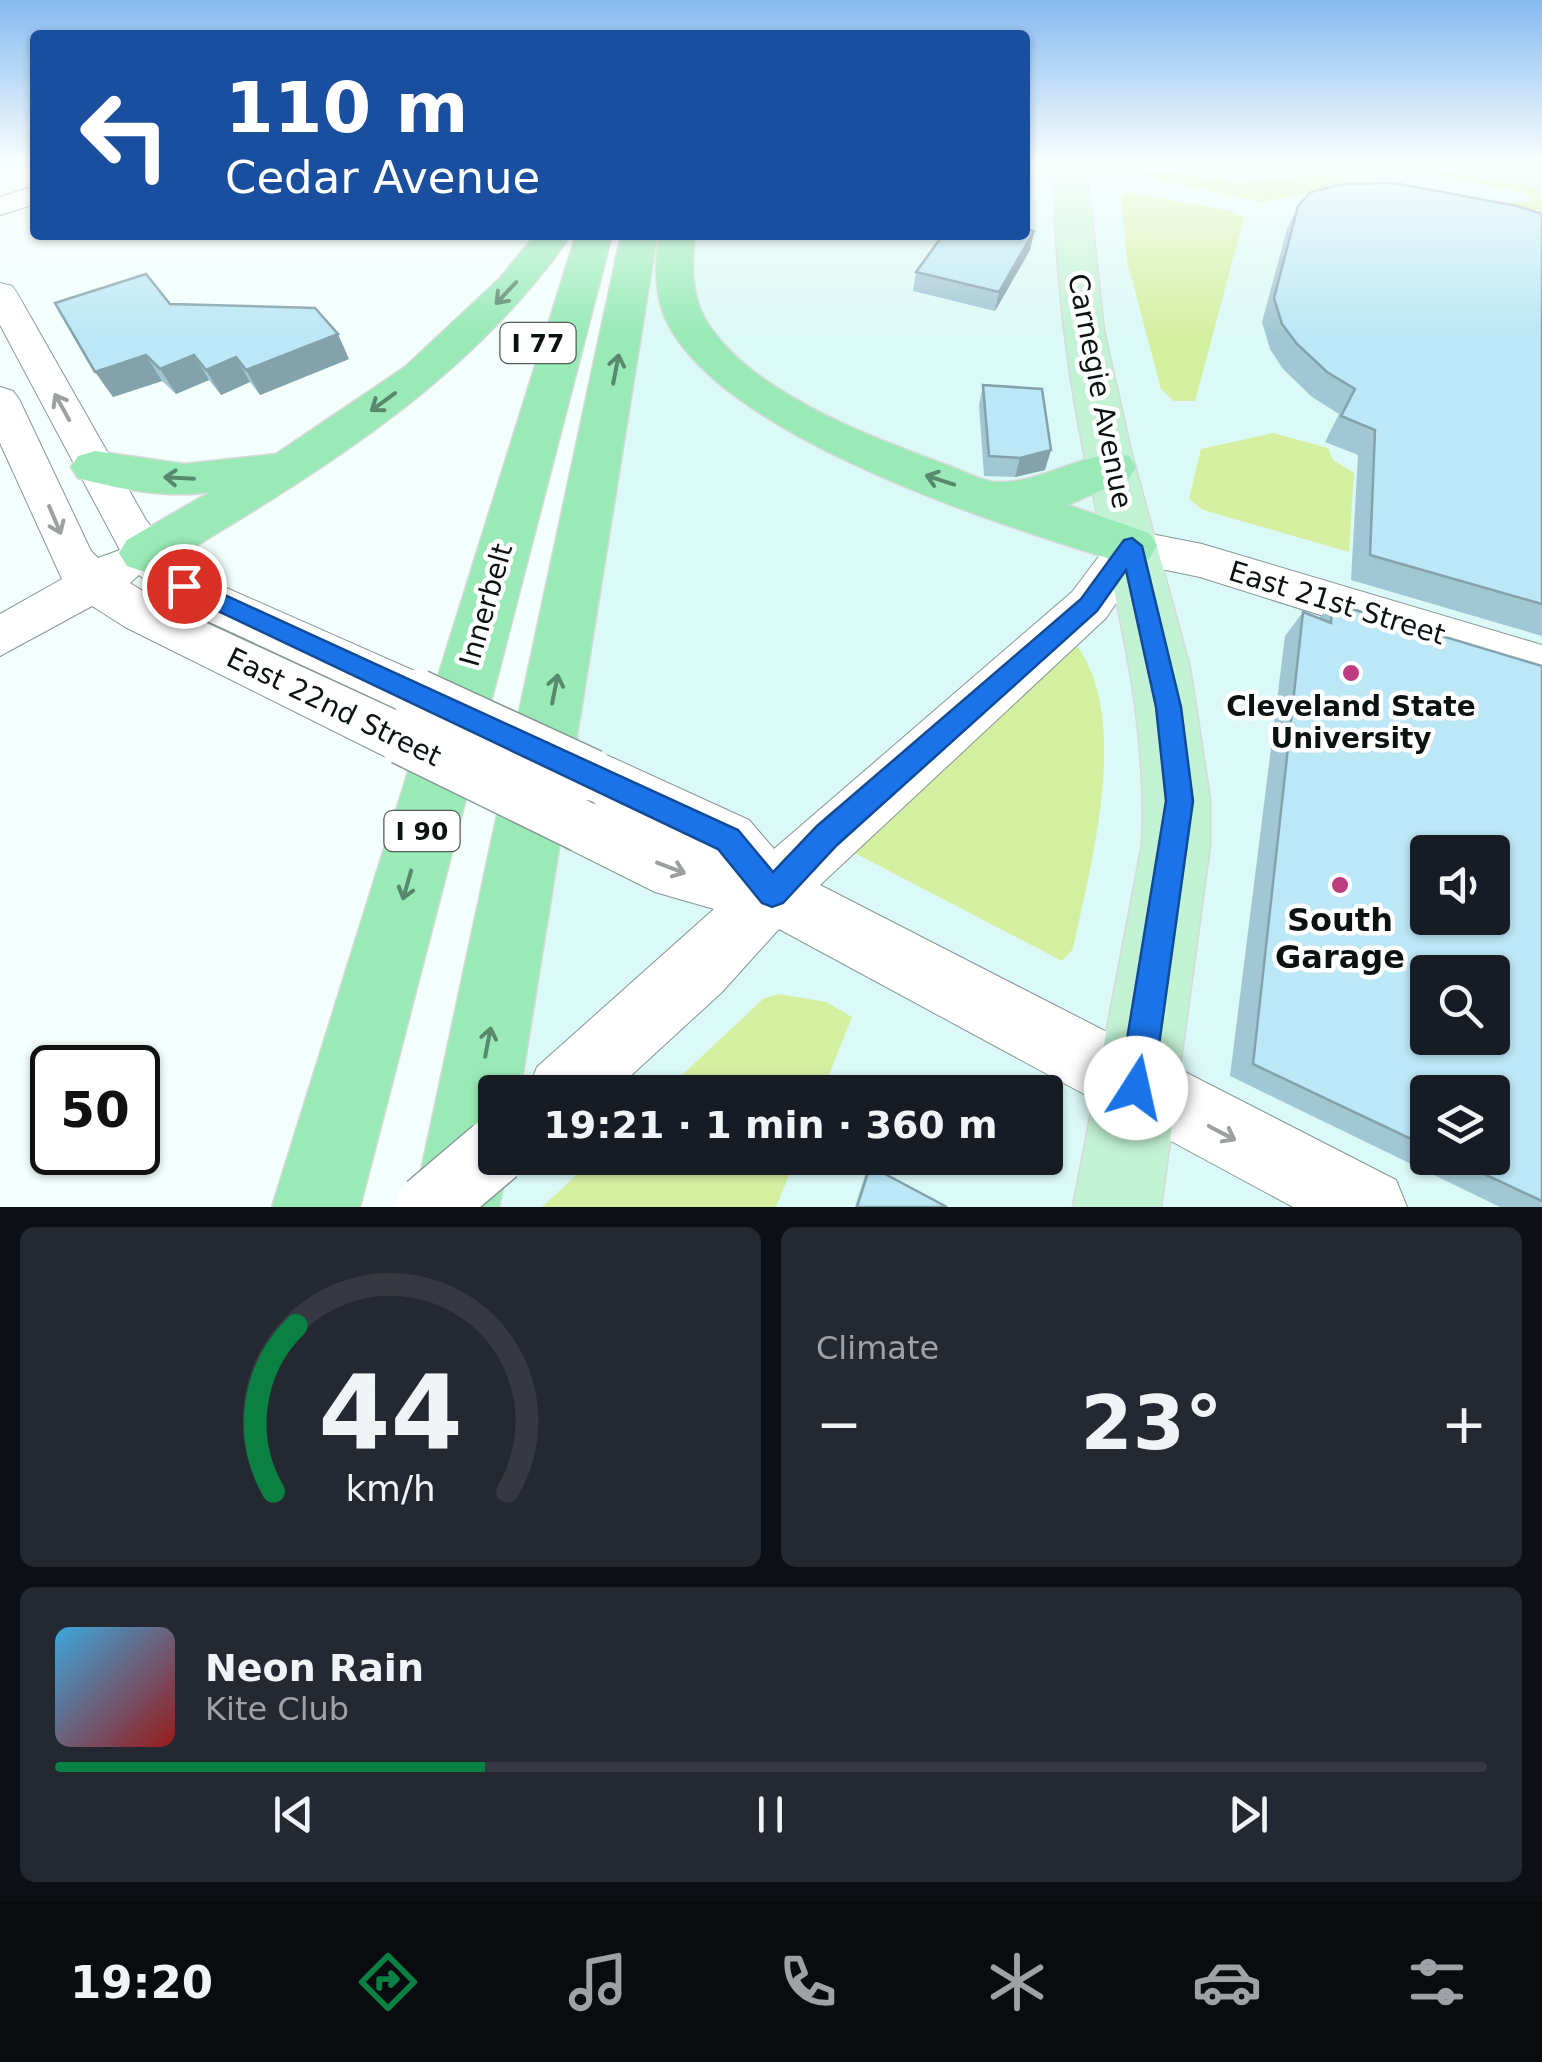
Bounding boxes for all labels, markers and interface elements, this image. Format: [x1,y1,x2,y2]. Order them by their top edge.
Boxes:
text: 110 m [225,67,468,149]
icon: left [60,70,190,200]
text: Cedar Avenue [225,151,540,204]
street label: Carnegie Avenue [1061,271,1139,511]
one-way arrow [495,280,518,305]
road number: I 77 [500,323,576,363]
one-way arrow [607,354,626,386]
one-way arrow [369,392,397,413]
one-way arrow [52,393,72,423]
one-way arrow [163,469,195,488]
one-way arrow [925,469,956,487]
one-way arrow [47,504,65,535]
street label: Innerbelt [453,540,519,670]
pin [142,544,227,629]
street label: East 21st Street [1225,554,1449,652]
icon: arrive [157,559,212,614]
street label: East 22nd Street [221,641,447,773]
marker: Cleveland State University [1340,662,1362,684]
one-way arrow [546,673,565,706]
place label: Cleveland State University [1226,690,1476,755]
road number: I 90 [384,811,460,851]
map controls [1410,835,1510,1175]
button: sound [1410,835,1510,935]
one-way arrow [655,860,686,878]
one-way arrow [396,869,415,900]
marker: South Garage [1329,874,1351,896]
place label: South Garage [1275,901,1405,976]
button: search [1410,955,1510,1055]
one-way arrow [479,1027,498,1059]
position arrow [1084,1036,1188,1140]
speed limit sign: 50 [30,1045,160,1175]
button: layers [1410,1075,1510,1175]
text: 19:21 · 1 min · 360 m [543,1103,998,1147]
one-way arrow [1207,1124,1237,1143]
text: Climate [816,1329,939,1367]
text: 44 [318,1352,463,1474]
text: 23° [1081,1379,1222,1467]
text: − [816,1392,862,1456]
text: + [1441,1392,1487,1456]
text: km/h [345,1468,436,1509]
text: Neon Rain [205,1646,424,1690]
text: Kite Club [205,1690,349,1728]
icon: previous [266,1787,321,1842]
icon: pause [743,1787,798,1842]
icon: next [1221,1787,1276,1842]
icon: directions [353,1947,423,2017]
icon: music [563,1947,633,2017]
icon: phone [773,1947,843,2017]
icon: climate [982,1947,1052,2017]
icon: car [1192,1947,1262,2017]
icon: filters [1402,1947,1472,2017]
text: 19:20 [70,1956,213,2009]

